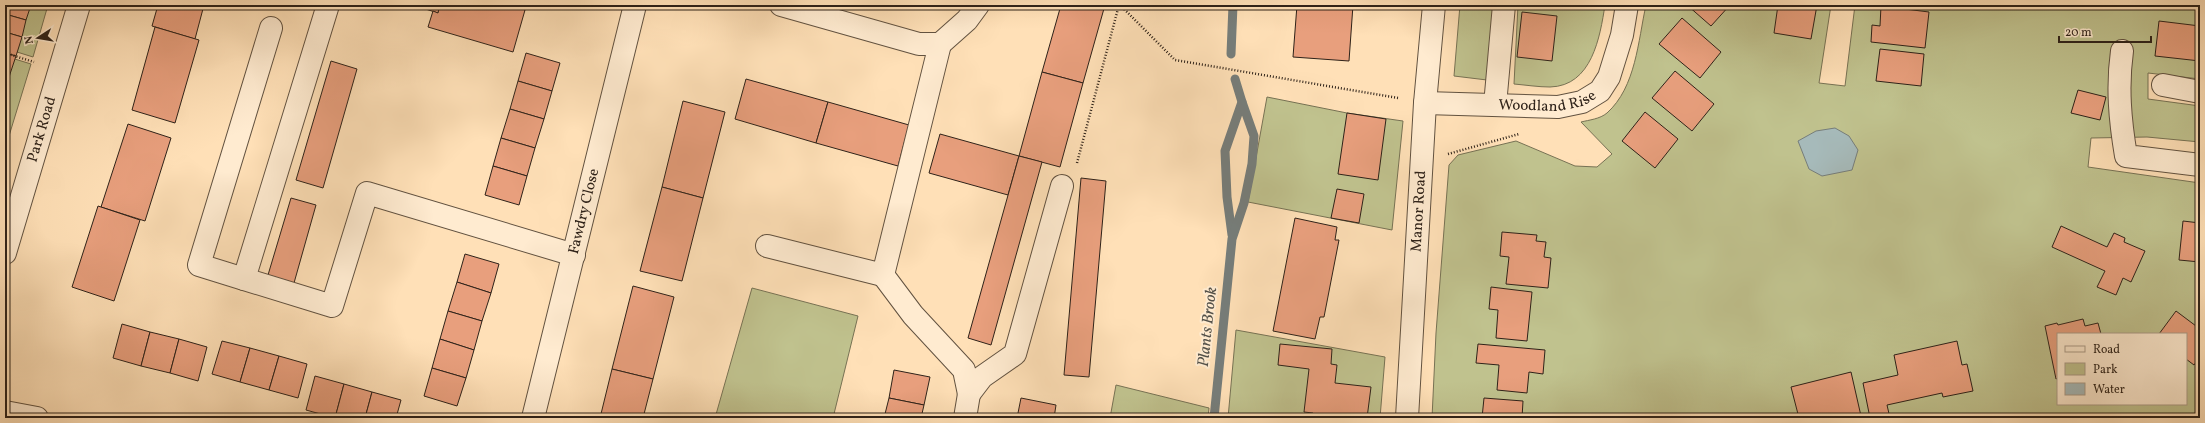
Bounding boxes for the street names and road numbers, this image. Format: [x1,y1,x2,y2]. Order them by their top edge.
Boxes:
street label: Woodland Rise [1498,85,1600,117]
street label: Park Road [22,94,62,165]
street label: Fawdry Close [563,166,605,256]
street label: Manor Road [1406,170,1432,253]

